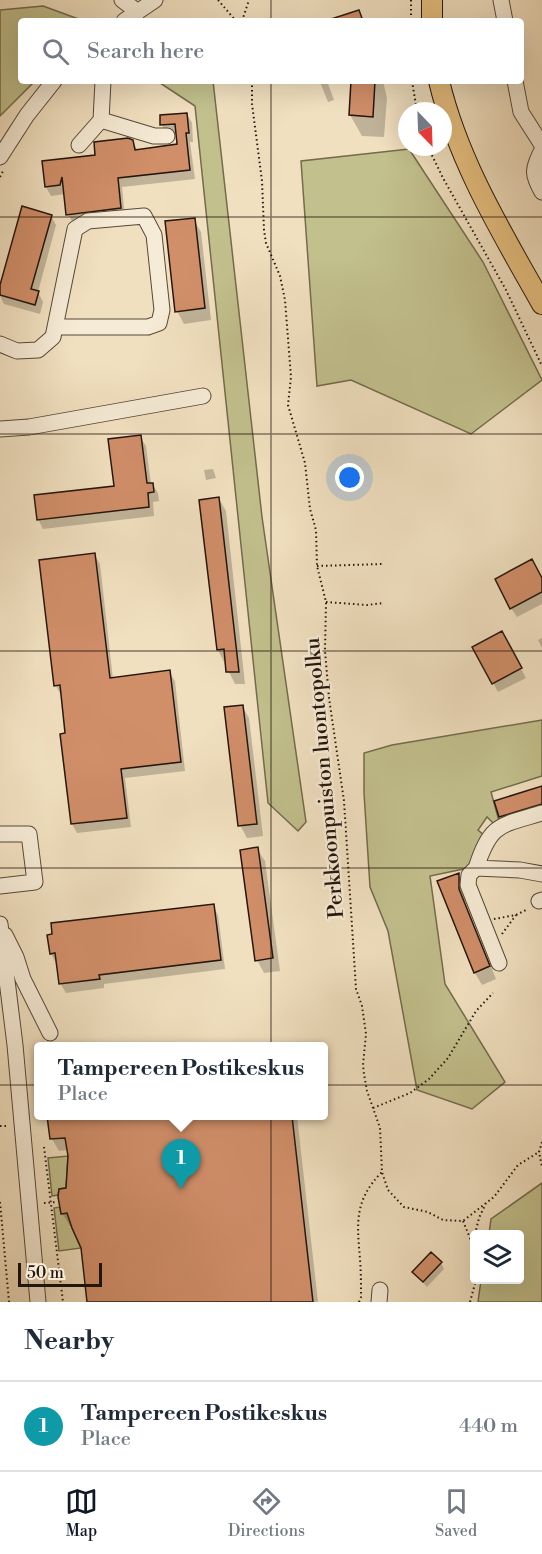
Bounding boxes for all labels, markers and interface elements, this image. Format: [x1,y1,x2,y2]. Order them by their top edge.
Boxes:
search box [18,18,524,84]
icon: search [39,35,72,68]
text: Search here [87,38,204,65]
north arrow [398,102,452,156]
your location [335,463,364,492]
street label: Perkkoonpuiston luontopolku [300,636,350,919]
popup [34,1042,328,1120]
text: Tampereen Postikeskus [58,1055,304,1082]
text: Place [58,1082,108,1107]
pin: 1 [162,1140,201,1189]
map controls [470,1230,524,1284]
button: layers [470,1230,524,1284]
scale bar [18,1260,102,1288]
text: 50 m [27,1263,64,1283]
text: Nearby [24,1325,114,1357]
text: Tampereen Postikeskus [81,1400,327,1427]
text: 1 [39,1414,48,1439]
text: 440 m [459,1414,518,1439]
text: Place [81,1427,131,1452]
tab: Map [65,1485,98,1541]
tab: Directions [228,1485,305,1541]
tab: Saved [435,1485,477,1541]

